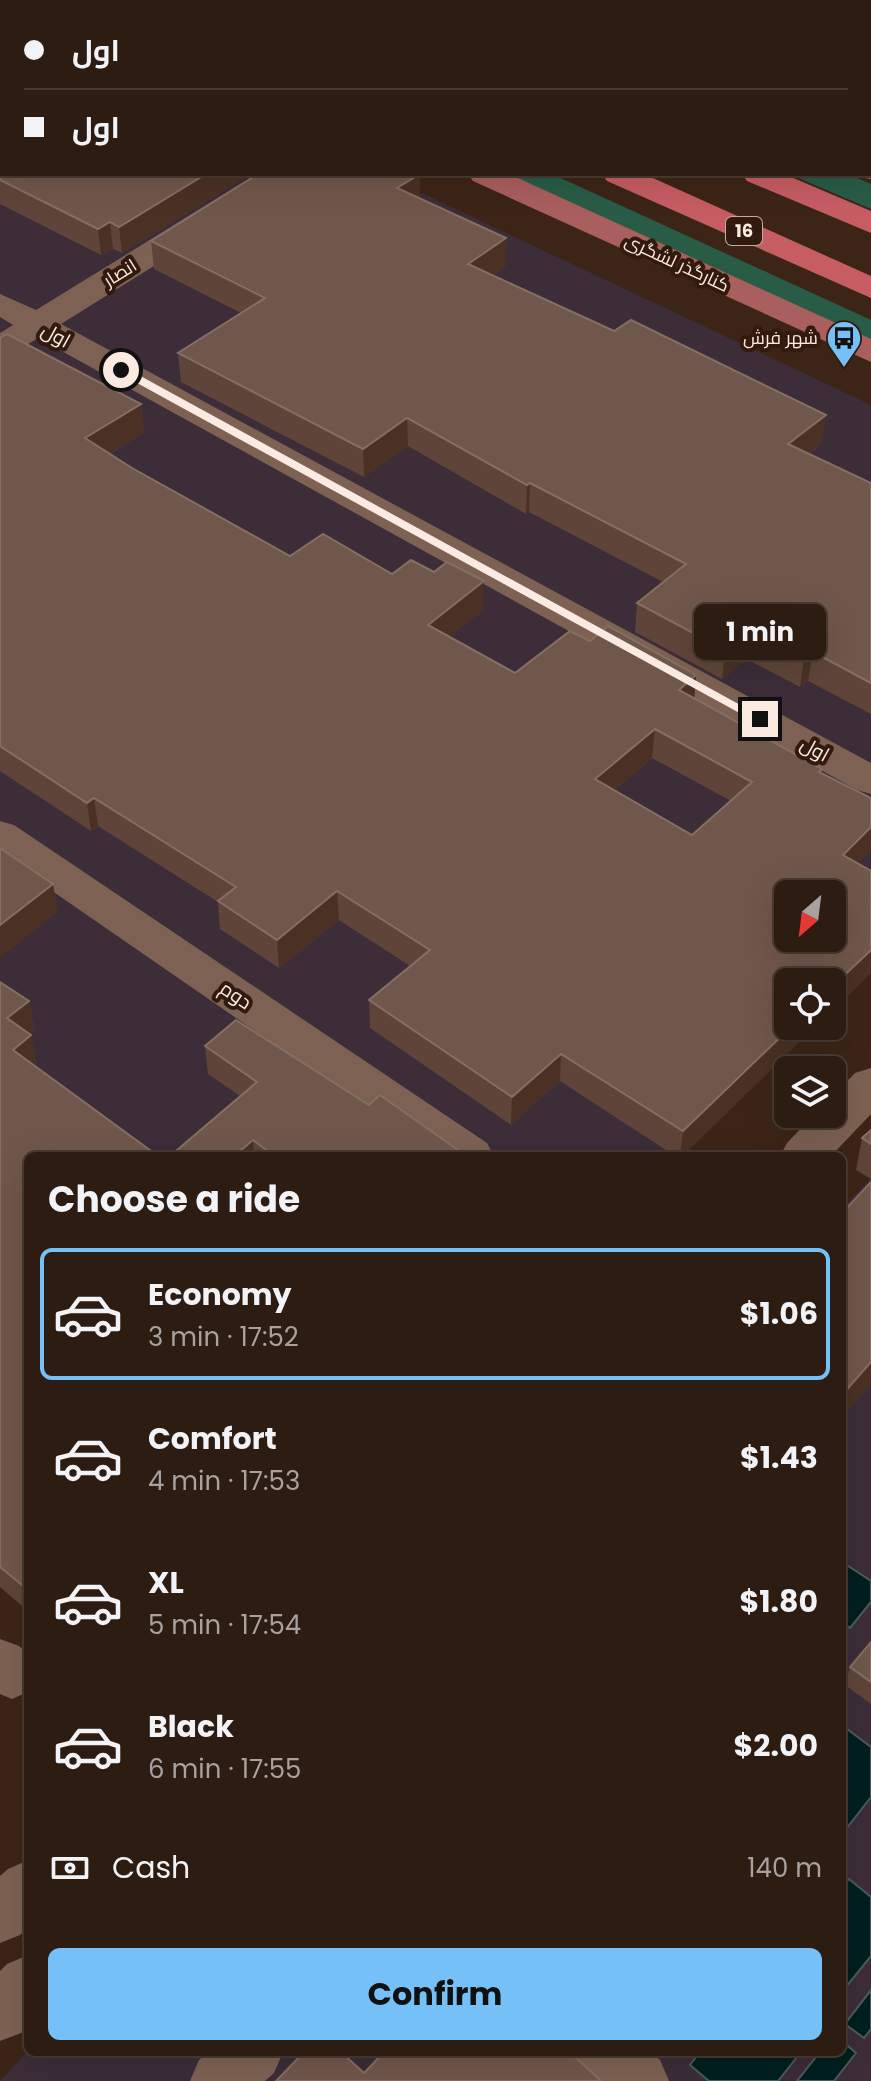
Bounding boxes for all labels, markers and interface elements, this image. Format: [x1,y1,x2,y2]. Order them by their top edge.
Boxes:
text: اول [72,29,120,72]
text: اول [72,106,120,149]
road number: 16 [726,217,762,245]
street label: کنارگذر لشگری [621,227,734,298]
street label: انصار [97,253,141,293]
street label: اول [36,316,76,354]
bus stop icon: شهر فرش [825,319,863,369]
place label: شهر فرش [743,325,818,350]
route start [103,352,139,388]
callout: 1 min [694,603,826,659]
text: 1 min [726,614,794,650]
route end [742,701,778,737]
street label: اول [795,730,835,768]
north arrow [774,880,846,952]
map controls [774,880,846,1128]
button: locate [774,968,846,1040]
street label: دوم [214,974,258,1016]
button: layers [774,1056,846,1128]
text: Choose a ride [48,1174,300,1225]
text: Economy [148,1273,292,1316]
icon: car [52,1278,124,1350]
text: $1.06 [740,1292,818,1335]
text: 3 min · 17:52 [148,1319,299,1355]
text: Comfort [148,1417,277,1460]
icon: car [52,1422,124,1494]
text: $1.43 [740,1436,818,1479]
text: 4 min · 17:53 [148,1463,300,1499]
text: XL [148,1561,184,1604]
icon: car [52,1566,124,1638]
text: $1.80 [740,1580,818,1623]
text: 5 min · 17:54 [148,1607,301,1643]
text: Black [148,1705,234,1748]
icon: car [52,1710,124,1782]
text: $2.00 [734,1724,818,1767]
text: 6 min · 17:55 [148,1751,301,1787]
icon: cash [48,1846,92,1890]
text: Cash [112,1846,190,1889]
text: 140 m [747,1850,822,1886]
button: Confirm [48,1948,822,2040]

